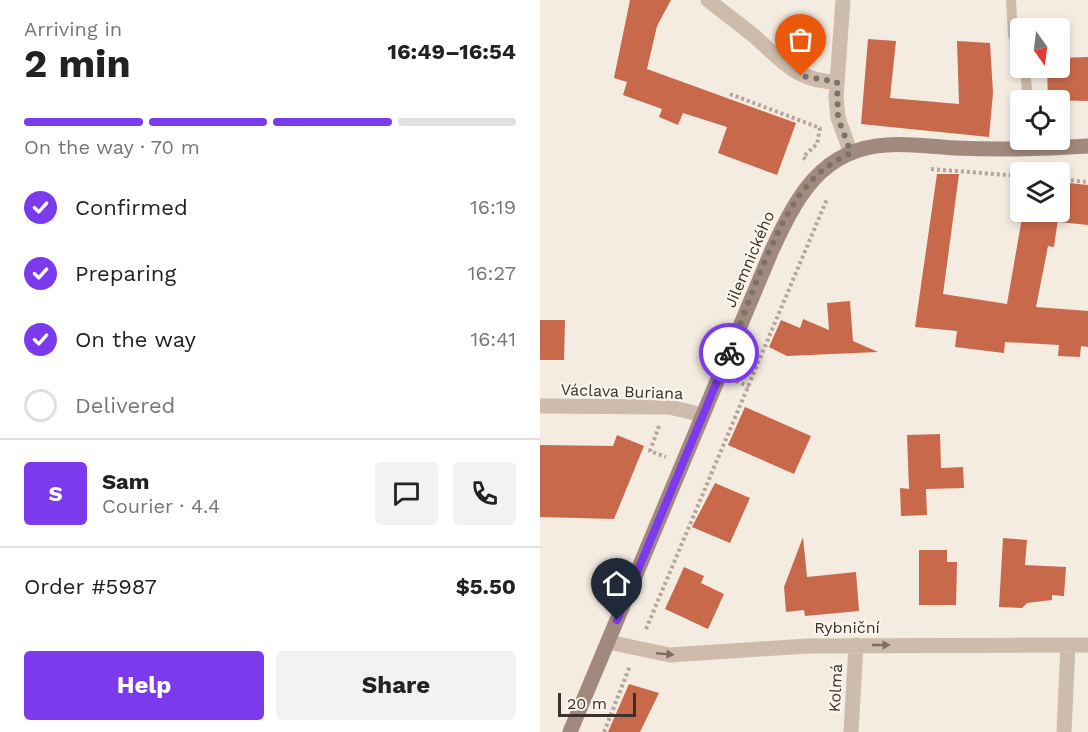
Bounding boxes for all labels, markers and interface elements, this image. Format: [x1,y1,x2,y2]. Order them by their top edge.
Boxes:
pin [775,14,826,76]
text: Arriving in [24,17,122,41]
north arrow [1010,18,1070,78]
map controls [1010,18,1070,222]
icon: bag [784,23,817,56]
text: 16:49–16:54 [388,39,516,64]
text: 2 min [24,41,131,86]
button: locate [1010,90,1070,150]
text: On the way · 70 m [24,135,200,159]
button: layers [1010,162,1070,222]
icon: check [24,191,57,224]
text: Confirmed [75,195,188,220]
text: 16:19 [470,195,516,219]
street label: Jilemnického [721,208,778,310]
icon: check [24,257,57,290]
text: Preparing [75,261,176,286]
text: 16:27 [468,261,516,285]
icon: check [24,323,57,356]
courier [699,323,759,383]
text: On the way [75,327,196,352]
text: 16:41 [470,327,516,351]
icon: bike [713,337,746,370]
street label: Václava Buriana [560,380,684,403]
text: Delivered [75,393,175,418]
button: chat [375,462,438,525]
button: phone [453,462,516,525]
text: Sam [102,469,150,494]
text: S [48,481,63,506]
text: Courier · 4.4 [102,494,220,518]
pin [591,558,642,620]
icon: home [600,567,633,600]
text: Order #5987 [24,574,157,599]
text: $5.50 [456,574,516,599]
street label: Rybniční [814,618,880,637]
one-way arrow [871,640,890,650]
one-way arrow [655,649,674,659]
button: Help [24,651,264,720]
button: Share [276,651,516,720]
street label: Kolmá [825,663,846,713]
scale bar [558,690,636,718]
text: 20 m [567,694,607,713]

